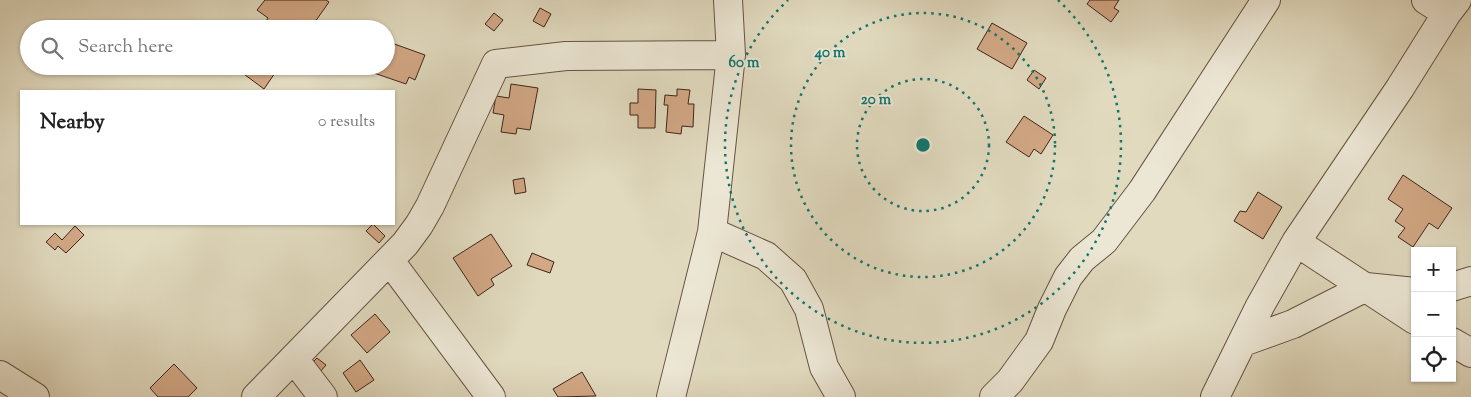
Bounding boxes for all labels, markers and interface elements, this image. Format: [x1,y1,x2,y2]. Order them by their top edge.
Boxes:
search box [20,20,395,75]
icon: search [38,34,66,62]
text: Search here [78,34,173,61]
text: 40 m [814,43,846,64]
text: 60 m [729,53,760,74]
text: 20 m [861,90,892,111]
text: Nearby [40,108,105,138]
text: 0 results [318,111,375,134]
centre of rings [914,136,932,154]
map controls [1411,247,1456,382]
button: + [1411,247,1456,292]
button: − [1411,292,1456,337]
button: locate [1411,337,1456,382]

